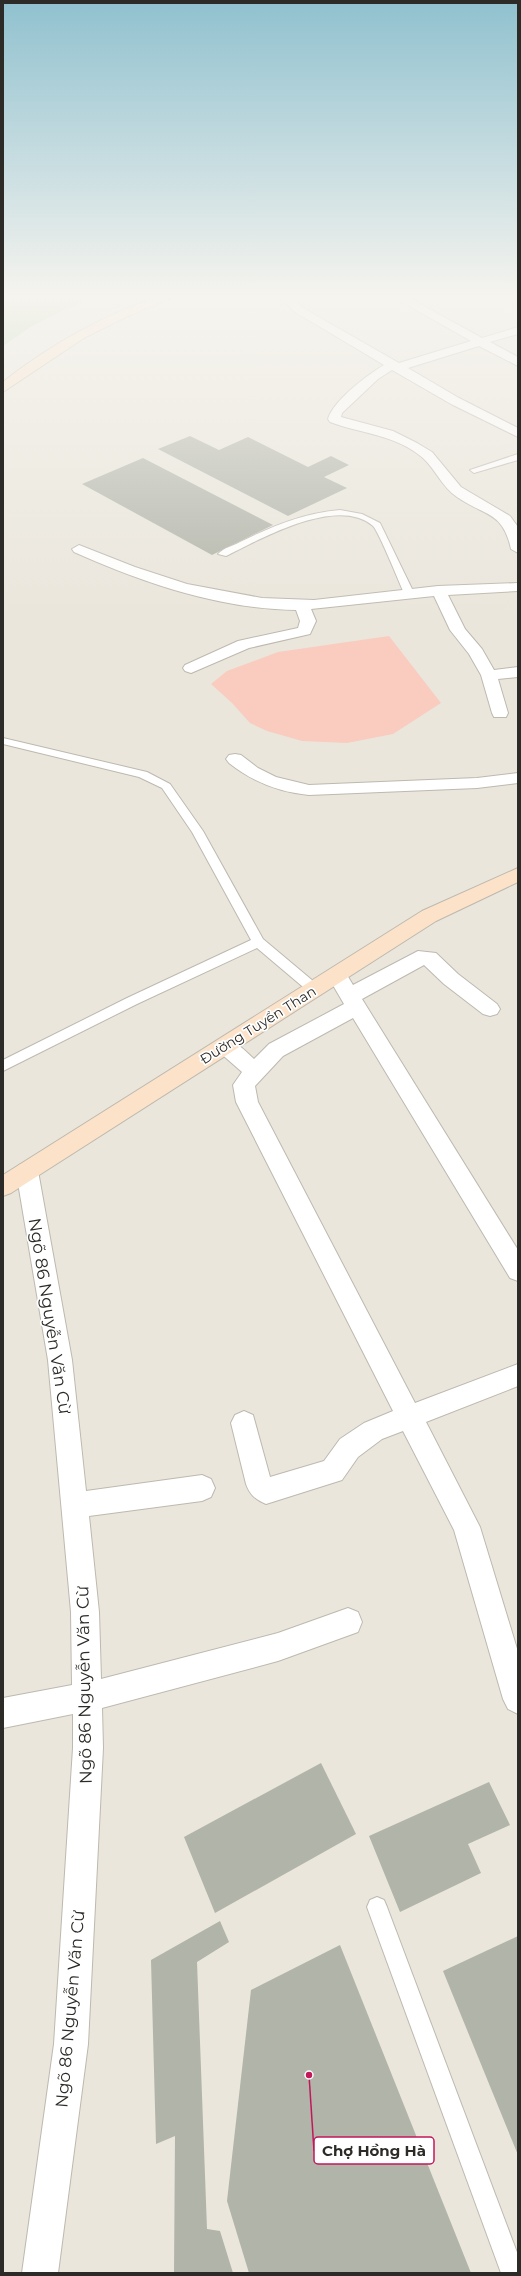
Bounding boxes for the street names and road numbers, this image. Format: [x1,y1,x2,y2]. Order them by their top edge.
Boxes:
street label: Đường Tuyển Than [197,982,319,1068]
street label: Ngõ 86 Nguyễn Văn Cừ [25,1216,75,1416]
street label: Ngõ 86 Nguyễn Văn Cừ [72,1585,96,1784]
street label: Ngõ 86 Nguyễn Văn Cừ [51,1909,89,2109]

